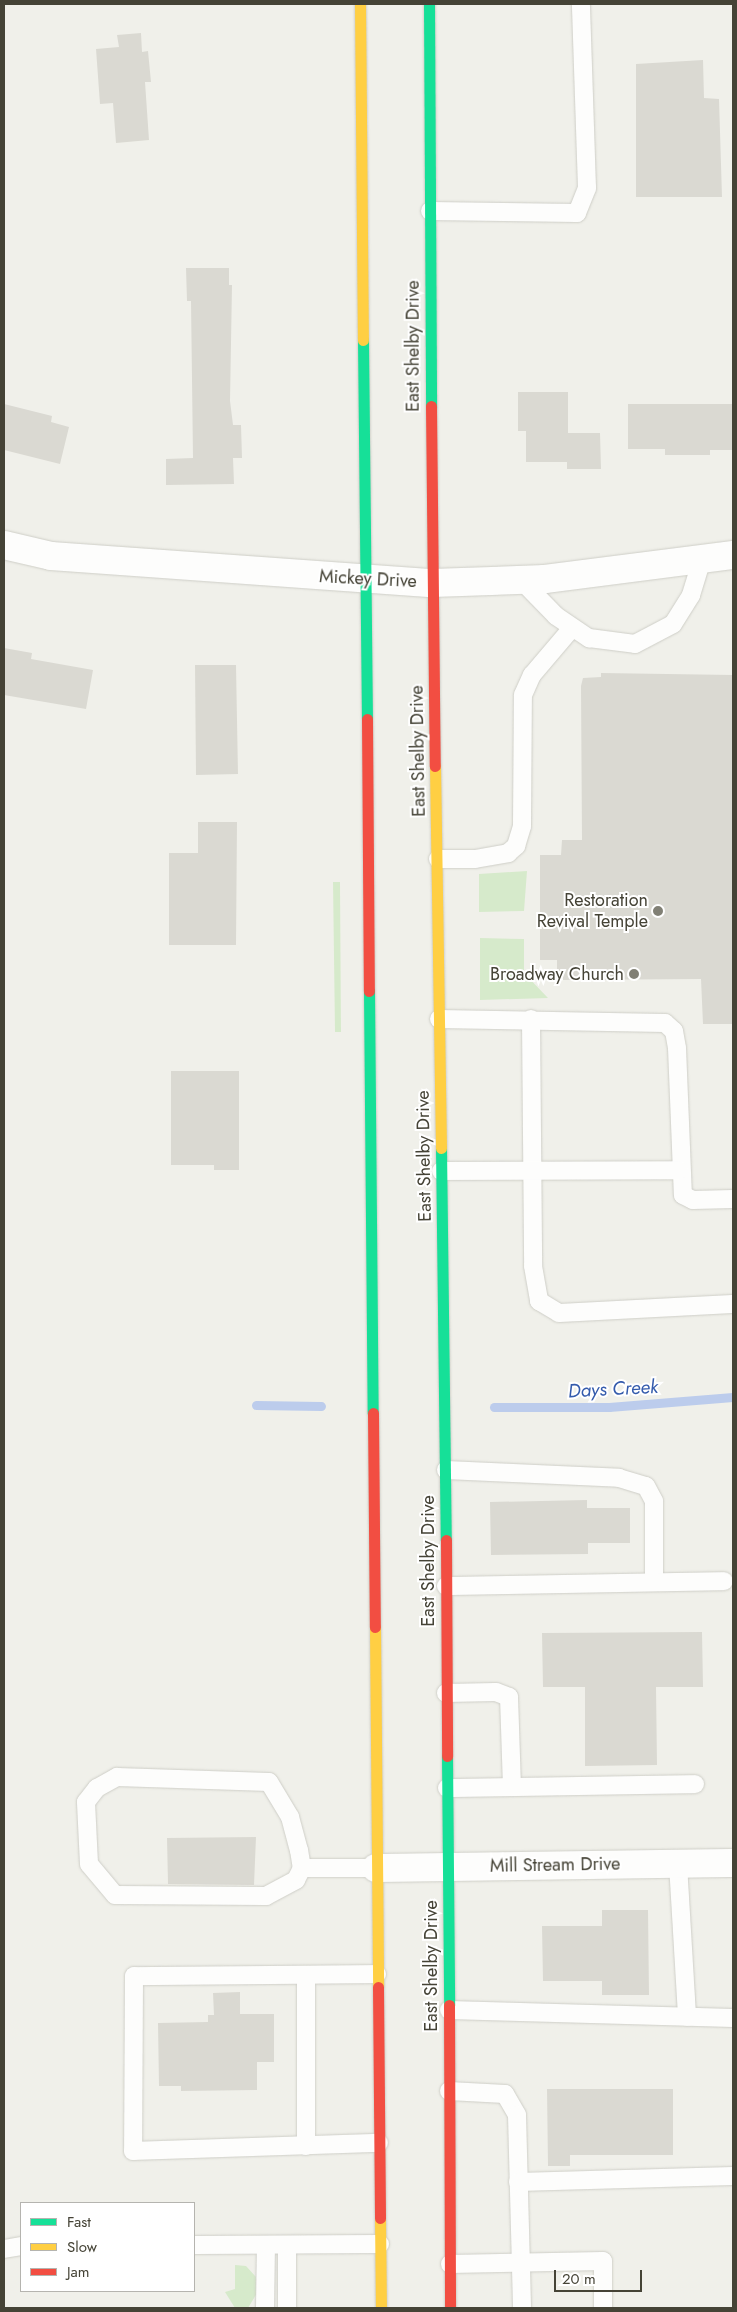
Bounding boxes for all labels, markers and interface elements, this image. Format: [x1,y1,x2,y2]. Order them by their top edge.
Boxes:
street label: East Shelby Drive [402,280,424,412]
street label: Mickey Drive [319,566,417,592]
street label: East Shelby Drive [406,685,430,817]
place label: Restoration Revival Temple [537,890,648,932]
marker: Restoration Revival Temple [652,905,664,917]
place label: Broadway Church [490,963,624,985]
marker: Broadway Church [628,968,640,980]
street label: East Shelby Drive [412,1090,436,1222]
water label: Days Creek [567,1375,659,1403]
street label: East Shelby Drive [417,1495,439,1627]
street label: Mill Stream Drive [490,1853,620,1877]
street label: East Shelby Drive [420,1900,442,2032]
legend [20,2202,195,2292]
text: Fast [67,2211,91,2233]
text: Slow [67,2236,97,2258]
scale bar [557,2260,644,2292]
text: Jam [67,2261,90,2283]
text: 20 m [562,2268,596,2290]

